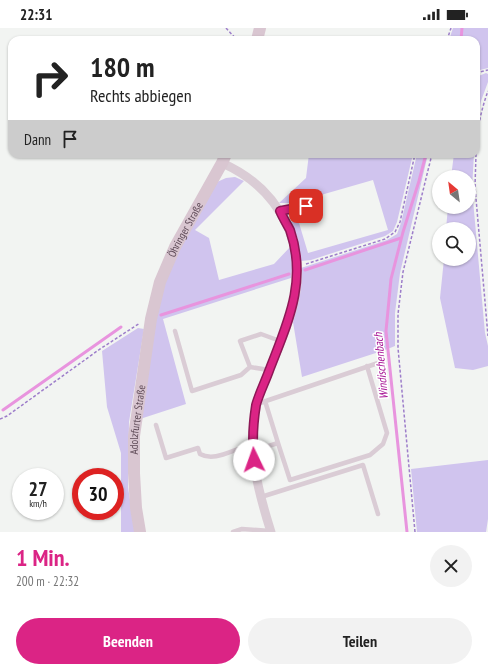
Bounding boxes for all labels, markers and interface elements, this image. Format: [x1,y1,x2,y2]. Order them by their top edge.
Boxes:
text: 22:31 [20,5,52,24]
text: 180 m [90,48,154,85]
icon: right [24,52,76,104]
text: Rechts abbiegen [90,84,192,107]
icon: arrive [59,128,81,150]
text: Dann [24,130,51,149]
north arrow [432,170,476,214]
map controls [432,170,476,266]
pin [289,189,323,223]
icon: arrive [295,195,317,217]
street label: Öhringer Straße [165,199,206,259]
button: search [432,222,476,266]
water label: Windischenbach [370,331,391,400]
street label: Adolzfurter Straße [127,383,148,454]
position arrow [233,439,275,481]
speed limit sign: 30 [72,468,124,520]
text: 27 [28,476,48,502]
text: km/h [29,497,47,510]
text: 1 Min. [16,542,70,573]
button: close [430,545,472,587]
text: 200 m · 22:32 [16,573,79,590]
button: Beenden [16,618,240,664]
button: Teilen [248,618,472,664]

